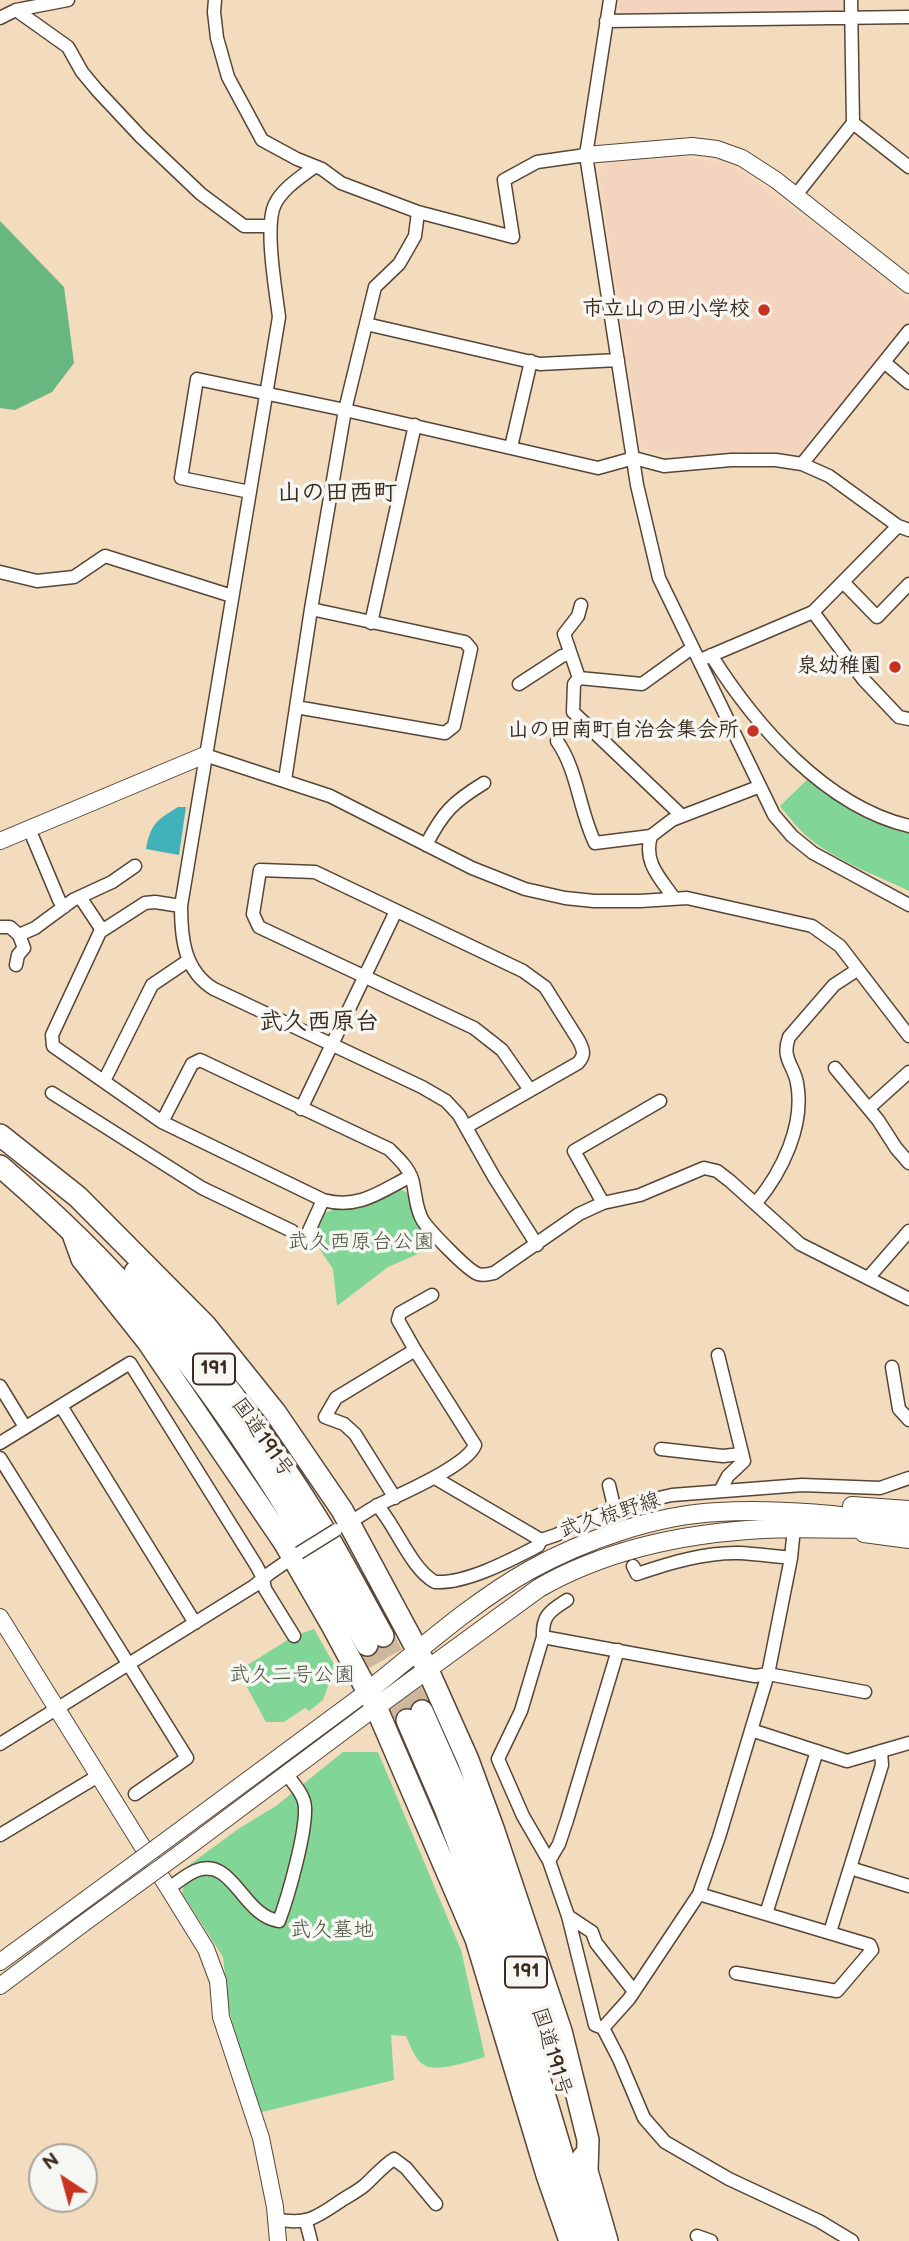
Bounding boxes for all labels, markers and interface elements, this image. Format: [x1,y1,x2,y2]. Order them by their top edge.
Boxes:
place label: 市立山の田小学校 [582,297,750,323]
marker: 市立山の田小学校 [756,302,772,318]
district label: 山の田西町 [277,480,397,508]
place label: 泉幼稚園 [797,654,881,680]
marker: 泉幼稚園 [887,659,903,675]
place label: 山の田南町自治会集会所 [508,718,739,744]
marker: 山の田南町自治会集会所 [745,723,761,739]
district label: 武久西原台 [259,1009,379,1037]
park label: 武久西原台公園 [288,1230,434,1256]
road number: 191 [193,1354,235,1385]
street label: 国道191号 [225,1393,299,1483]
street label: 武久椋野線 [556,1488,664,1544]
park label: 武久二号公園 [229,1663,355,1689]
park label: 武久墓地 [290,1918,374,1944]
road number: 191 [505,1956,547,1988]
street label: 国道191号 [526,2005,576,2099]
north arrow [28,2143,98,2213]
text: N [39,2149,64,2176]

